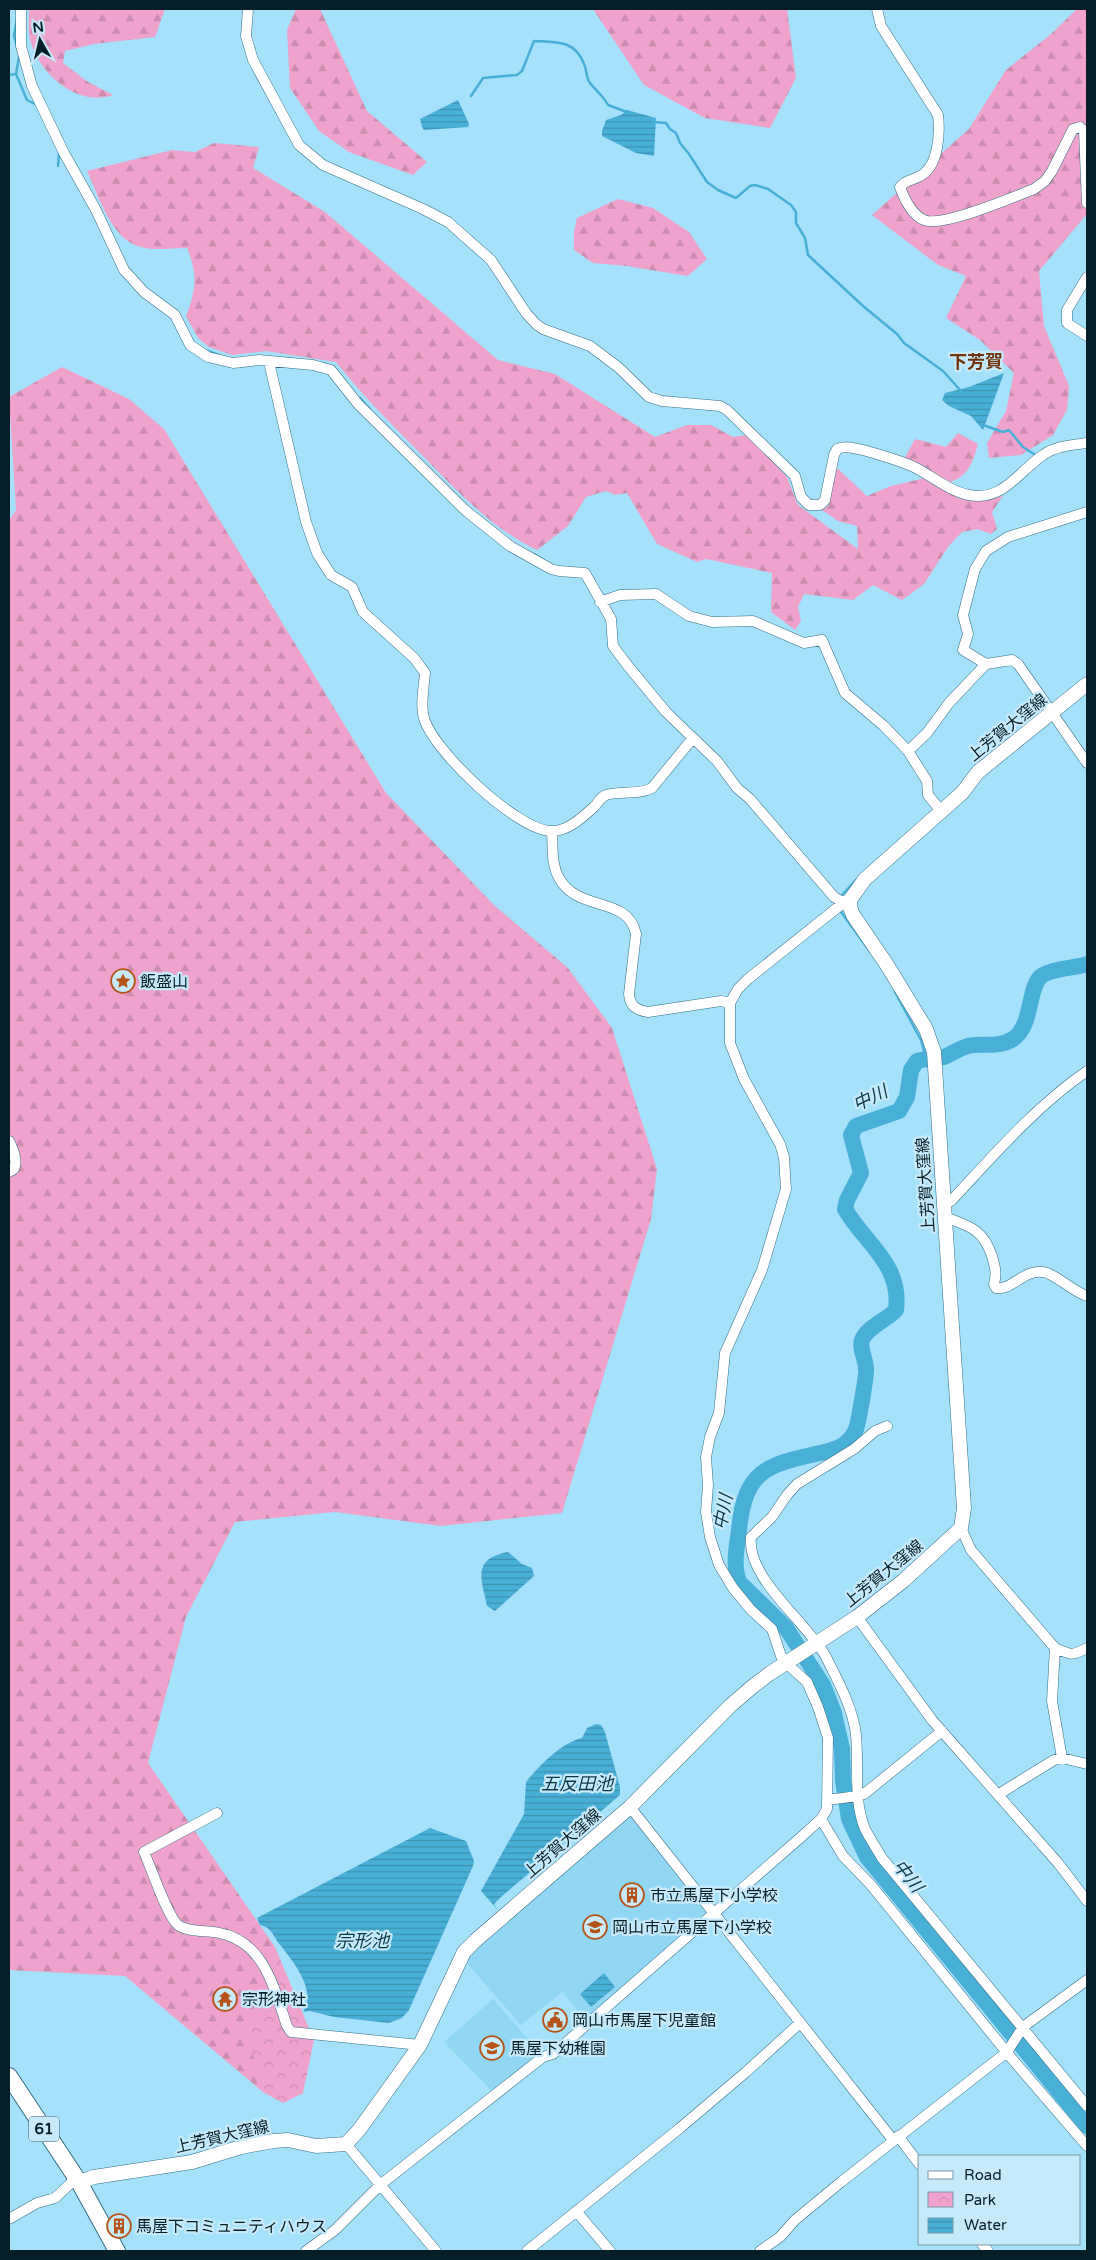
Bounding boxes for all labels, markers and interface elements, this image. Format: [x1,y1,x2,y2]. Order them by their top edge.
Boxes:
north arrow [15,15,65,65]
text: N [32,18,45,37]
district label: 下芳賀 [949,351,1003,373]
street label: 上芳賀大窪線 [964,690,1051,766]
place icon: 飯盛山 [110,968,136,994]
place label: 飯盛山 [140,972,188,992]
water label: 中川 [849,1079,893,1116]
street label: 上芳賀大窪線 [913,1136,939,1234]
water label: 中川 [709,1490,738,1532]
street label: 上芳賀大窪線 [840,1536,927,1612]
water label: 五反田池 [541,1773,615,1795]
street label: 上芳賀大窪線 [520,1805,605,1883]
water label: 中川 [888,1855,929,1898]
building icon: 市立馬屋下小学校 [619,1882,645,1908]
place label: 市立馬屋下小学校 [650,1886,778,1906]
school or university icon: 岡山市立馬屋下小学校 [582,1914,608,1940]
place label: 岡山市立馬屋下小学校 [612,1918,772,1938]
water label: 宗形池 [335,1930,391,1952]
temple icon: 宗形神社 [212,1986,238,2012]
place label: 宗形神社 [242,1990,306,2010]
public building icon: 岡山市馬屋下児童館 [542,2007,568,2033]
place label: 岡山市馬屋下児童館 [572,2011,716,2031]
school or university icon: 馬屋下幼稚園 [479,2035,505,2061]
place label: 馬屋下幼稚園 [510,2039,606,2059]
road number: 61 [29,2116,59,2142]
street label: 上芳賀大窪線 [173,2116,271,2158]
legend [918,2155,1081,2245]
text: Road [964,2166,1002,2184]
text: Park [964,2191,996,2209]
building icon: 馬屋下コミュニティハウス [106,2213,132,2239]
text: Water [964,2216,1007,2234]
place label: 馬屋下コミュニティハウス [136,2217,327,2237]

